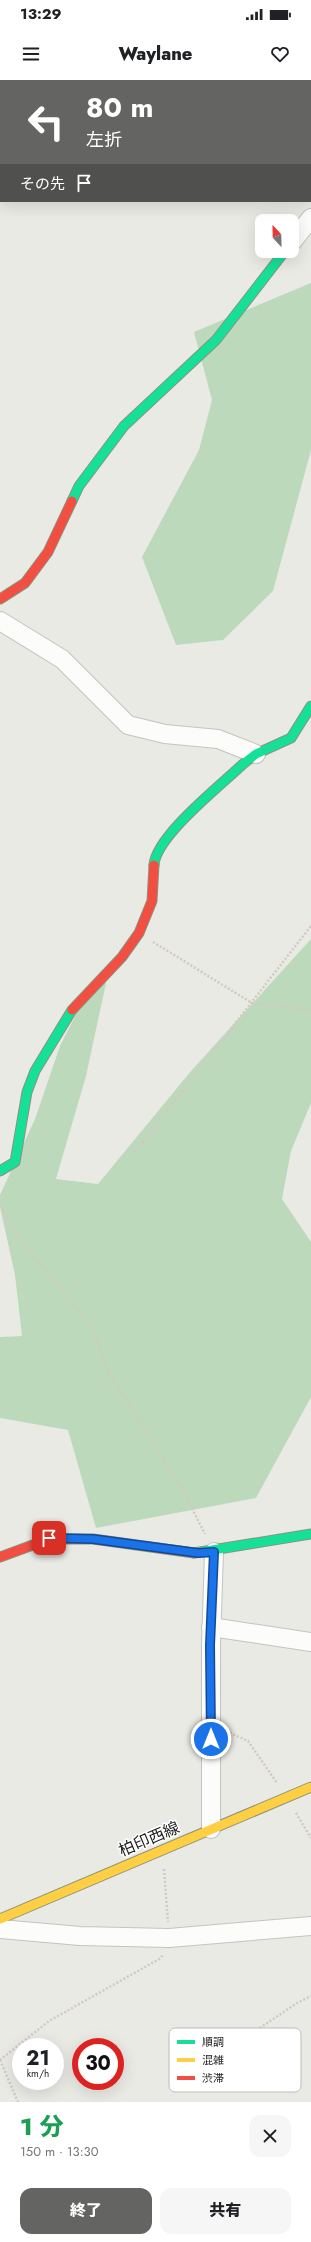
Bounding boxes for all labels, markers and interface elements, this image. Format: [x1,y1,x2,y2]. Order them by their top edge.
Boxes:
text: 13:29 [20,3,62,25]
text: Waylane [119,41,192,67]
icon: menu [20,43,42,65]
icon: heart [269,43,291,65]
text: 80 m [86,87,153,128]
icon: left [20,96,72,148]
text: 左折 [86,127,122,153]
icon: arrive [73,172,95,194]
text: その先 [20,173,65,195]
north arrow [255,214,299,258]
map controls [255,214,299,258]
pin [32,1521,66,1555]
icon: arrive [38,1527,60,1549]
position arrow [190,1718,232,1760]
street label: 柏印西線 [115,1816,183,1862]
legend [169,2028,301,2092]
text: 順調 [202,2034,224,2050]
speed limit sign: 30 [72,2038,124,2090]
text: 21 [26,2044,50,2073]
text: 混雑 [202,2052,224,2068]
text: km/h [27,2066,49,2081]
text: 渋滞 [202,2070,224,2086]
text: 1 分 [20,2109,64,2144]
button: close [249,2115,291,2157]
text: 150 m · 13:30 [20,2142,98,2161]
button: 終了 [20,2188,152,2234]
button: 共有 [160,2188,291,2234]

